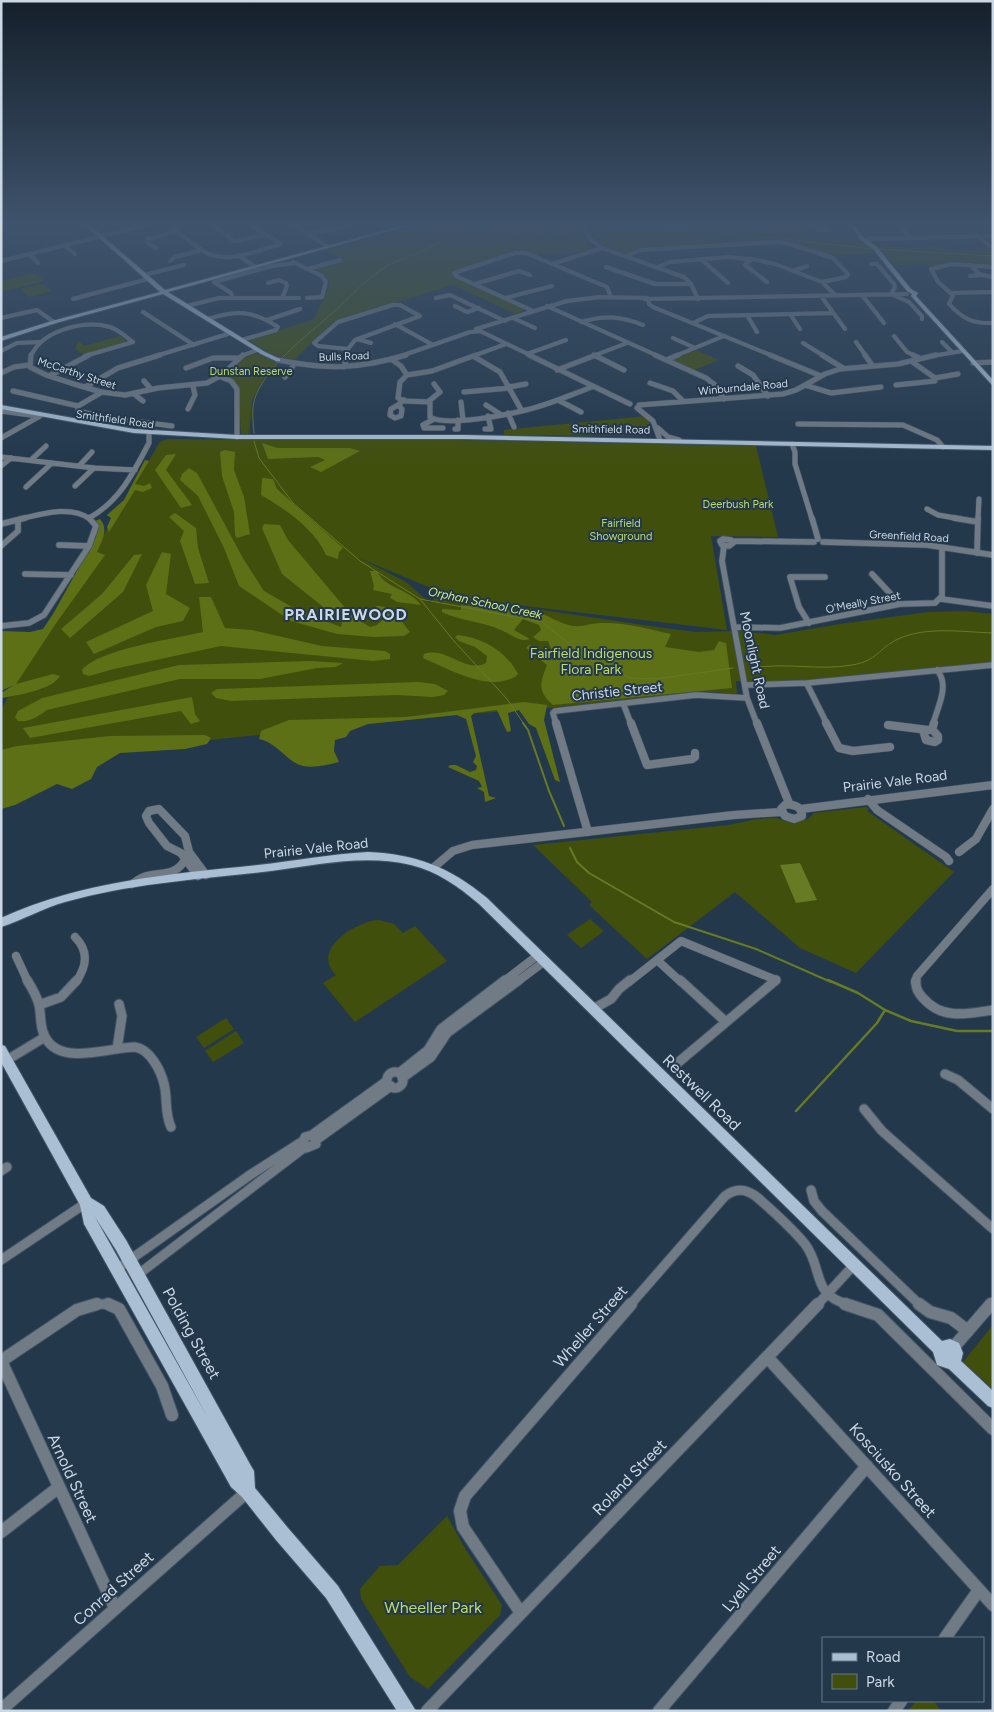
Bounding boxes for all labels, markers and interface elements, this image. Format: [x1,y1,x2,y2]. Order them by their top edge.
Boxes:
street label: Bulls Road [318,349,370,364]
street label: McCarthy Street [36,355,118,392]
park label: Dunstan Reserve [210,365,292,378]
street label: Winburndale Road [698,377,789,398]
street label: Smithfield Road [75,408,155,431]
street label: Smithfield Road [572,422,650,437]
park label: Deerbush Park [703,498,774,511]
park label: Fairfield Showground [590,517,652,543]
street label: Greenfield Road [869,528,949,545]
water label: Orphan School Creek [427,584,544,622]
street label: O'Meally Street [825,589,902,616]
district label: PRAIRIEWOOD [284,605,408,624]
street label: Moonlight Road [736,610,773,710]
park label: Fairfield Indigenous Flora Park [530,645,652,678]
street label: Christie Street [571,678,663,705]
street label: Prairie Vale Road [842,767,948,796]
street label: Prairie Vale Road [263,835,369,862]
street label: Restwell Road [659,1050,745,1134]
street label: Wheller Street [549,1281,631,1371]
street label: Polding Street [159,1284,225,1382]
street label: Kosciusko Street [845,1419,940,1522]
street label: Arnold Street [44,1431,101,1526]
street label: Roland Street [588,1435,670,1519]
street label: Lyell Street [718,1541,785,1615]
street label: Conrad Street [69,1547,157,1629]
park label: Wheeller Park [384,1598,482,1617]
legend [822,1637,984,1702]
text: Road [866,1648,901,1666]
text: Park [866,1673,895,1691]

